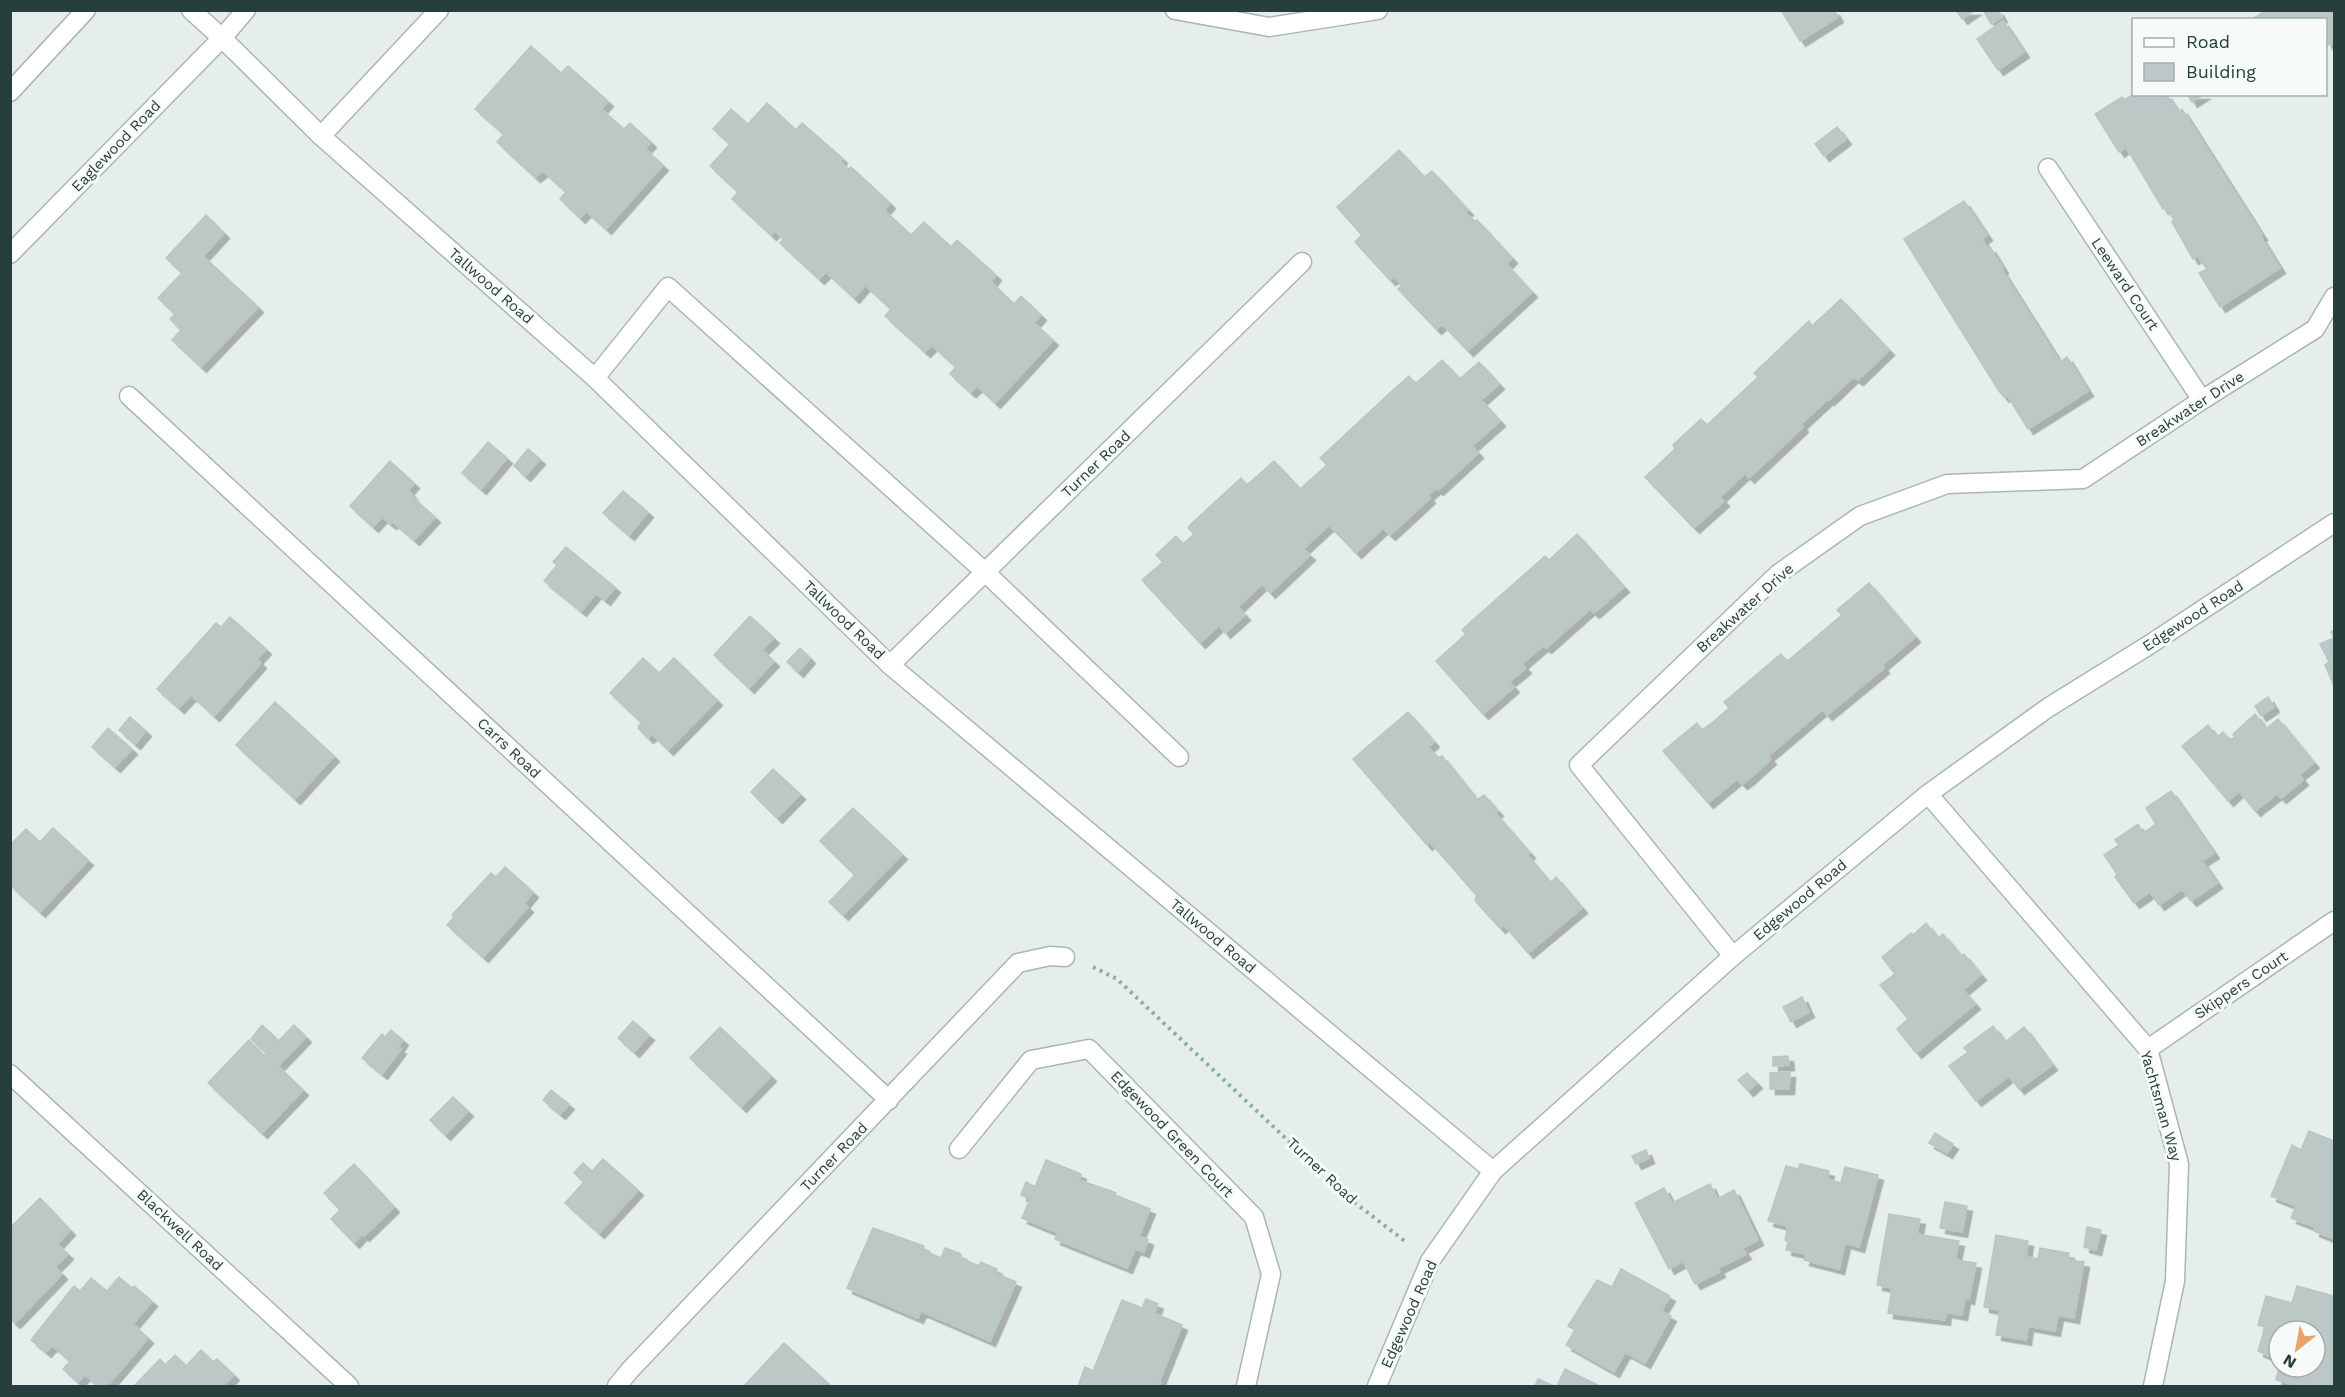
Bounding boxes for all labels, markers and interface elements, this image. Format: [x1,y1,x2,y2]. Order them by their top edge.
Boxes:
legend [2132,18,2327,96]
text: Road [2186,31,2230,52]
text: Building [2186,61,2256,82]
street label: Eaglewood Road [68,96,164,196]
street label: Leeward Court [2087,234,2163,334]
street label: Tallwood Road [445,244,537,328]
street label: Breakwater Drive [2133,367,2247,451]
street label: Turner Road [1058,427,1134,501]
street label: Breakwater Drive [1693,559,1797,657]
street label: Tallwood Road [799,577,889,663]
street label: Edgewood Road [2139,577,2247,655]
street label: Carrs Road [473,714,545,782]
street label: Edgewood Road [1750,856,1850,944]
street label: Tallwood Road [1166,895,1260,977]
street label: Skippers Court [2191,947,2292,1023]
street label: Yachtsman Way [2137,1049,2185,1164]
street label: Edgewood Green Court [1107,1067,1238,1202]
street label: Turner Road [797,1119,871,1195]
street label: Turner Road [1283,1134,1361,1208]
street label: Blackwell Road [133,1186,227,1274]
street label: Edgewood Road [1377,1257,1441,1371]
north arrow [2267,1319,2327,1379]
text: N [2280,1350,2300,1373]

